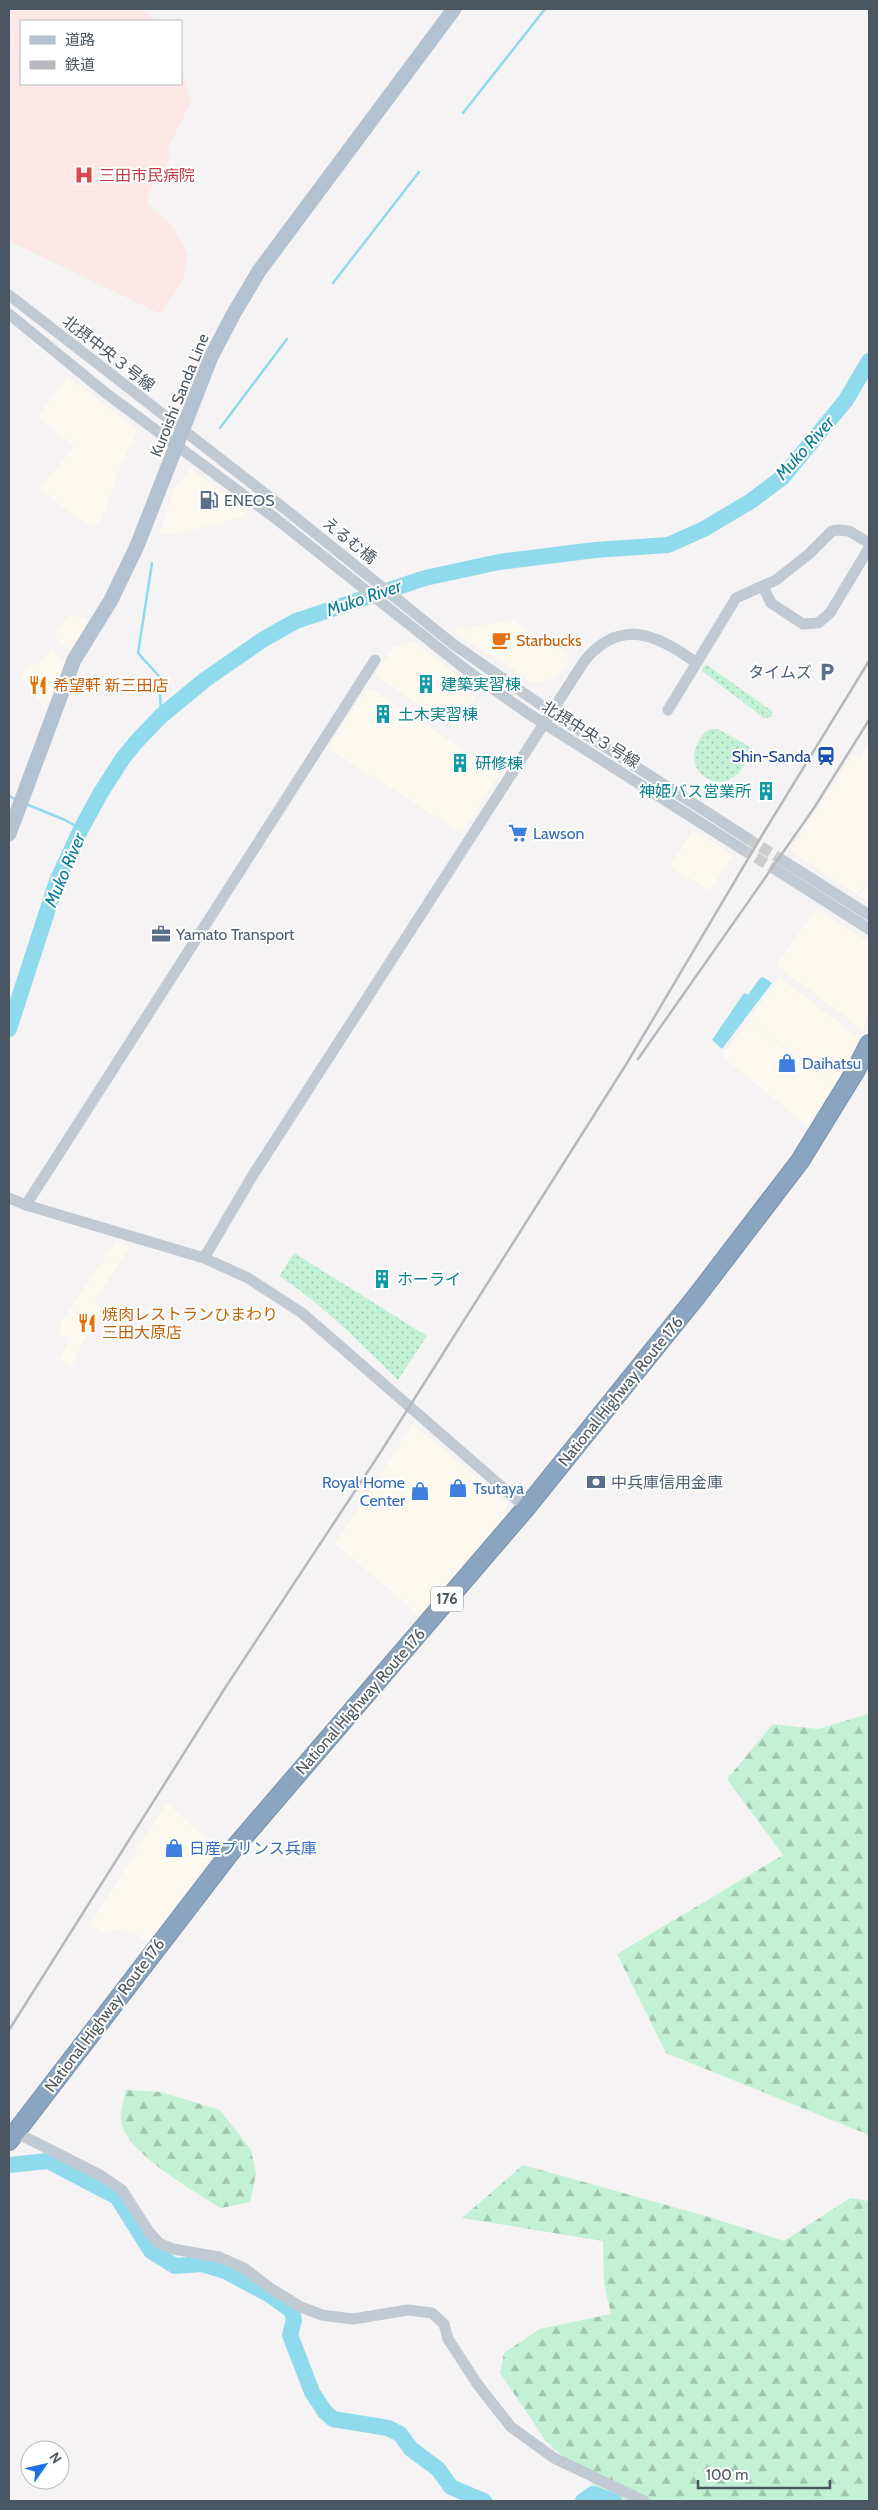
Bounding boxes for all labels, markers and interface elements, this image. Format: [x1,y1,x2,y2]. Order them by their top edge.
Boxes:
legend [20,20,182,85]
text: 道路 [65,31,95,49]
text: 鉄道 [65,56,95,74]
hospital icon: 三田市民病院 [73,164,95,186]
place label: 三田市民病院 [99,166,195,185]
street label: 北摂中央３号線 [59,311,159,395]
street label: Kuroishi Sanda Line [146,331,213,460]
water label: Muko River [770,411,840,485]
fuel station icon: ENEOS [198,489,220,511]
place label: ENEOS [224,491,274,510]
street label: えるむ橋 [319,513,380,568]
water label: Muko River [323,574,406,621]
cafe icon: Starbucks [490,629,512,651]
place label: Starbucks [516,631,582,650]
parking icon: タイムズ [816,661,838,683]
place label: タイムズ [748,663,812,682]
building icon: 建築実習棟 [415,673,437,695]
restaurant icon: 希望軒 新三田店 [27,674,49,696]
place label: 建築実習棟 [441,675,521,694]
place label: 希望軒 新三田店 [53,676,169,695]
street label: 北摂中央３号線 [538,697,643,772]
building icon: 土木実習棟 [372,703,394,725]
place label: 土木実習棟 [398,705,478,724]
station icon: Shin-Sanda [815,745,837,767]
place label: Shin-Sanda [732,747,811,766]
building icon: 研修棟 [449,752,471,774]
place label: 研修棟 [475,754,523,773]
building icon: 神姫バス営業所 [755,780,777,802]
place label: 神姫バス営業所 [639,782,751,801]
supermarket icon: Lawson [507,822,529,844]
place label: Lawson [533,824,585,843]
water label: Muko River [39,828,91,911]
office icon: Yamato Transport [150,923,172,945]
place label: Yamato Transport [175,925,295,944]
shop icon: Daihatsu [776,1052,798,1074]
place label: Daihatsu [802,1054,861,1073]
building icon: ホーライ [371,1268,393,1290]
place label: ホーライ [397,1270,461,1289]
place label: 焼肉レストランひまわり 三田大原店 [102,1305,278,1342]
restaurant icon: 焼肉レストランひまわり 三田大原店 [76,1312,98,1334]
street label: National Highway Route 176 [554,1312,687,1470]
bank icon: 中兵庫信用金庫 [585,1471,607,1493]
place label: Royal Home Center [322,1473,406,1510]
place label: 中兵庫信用金庫 [611,1473,723,1492]
shop icon: Tsutaya [447,1477,469,1499]
place label: Tsutaya [473,1479,524,1498]
shop icon: Royal Home Center [409,1480,431,1502]
road number: 176 [431,1586,463,1612]
street label: National Highway Route 176 [292,1624,429,1778]
shop icon: 日産プリンス兵庫 [163,1837,185,1859]
place label: 日産プリンス兵庫 [189,1839,317,1858]
street label: National Highway Route 176 [40,1935,168,2096]
north arrow [20,2440,70,2490]
text: N [46,2449,66,2467]
scale bar [698,2458,830,2490]
text: 100 m [706,2466,748,2484]

